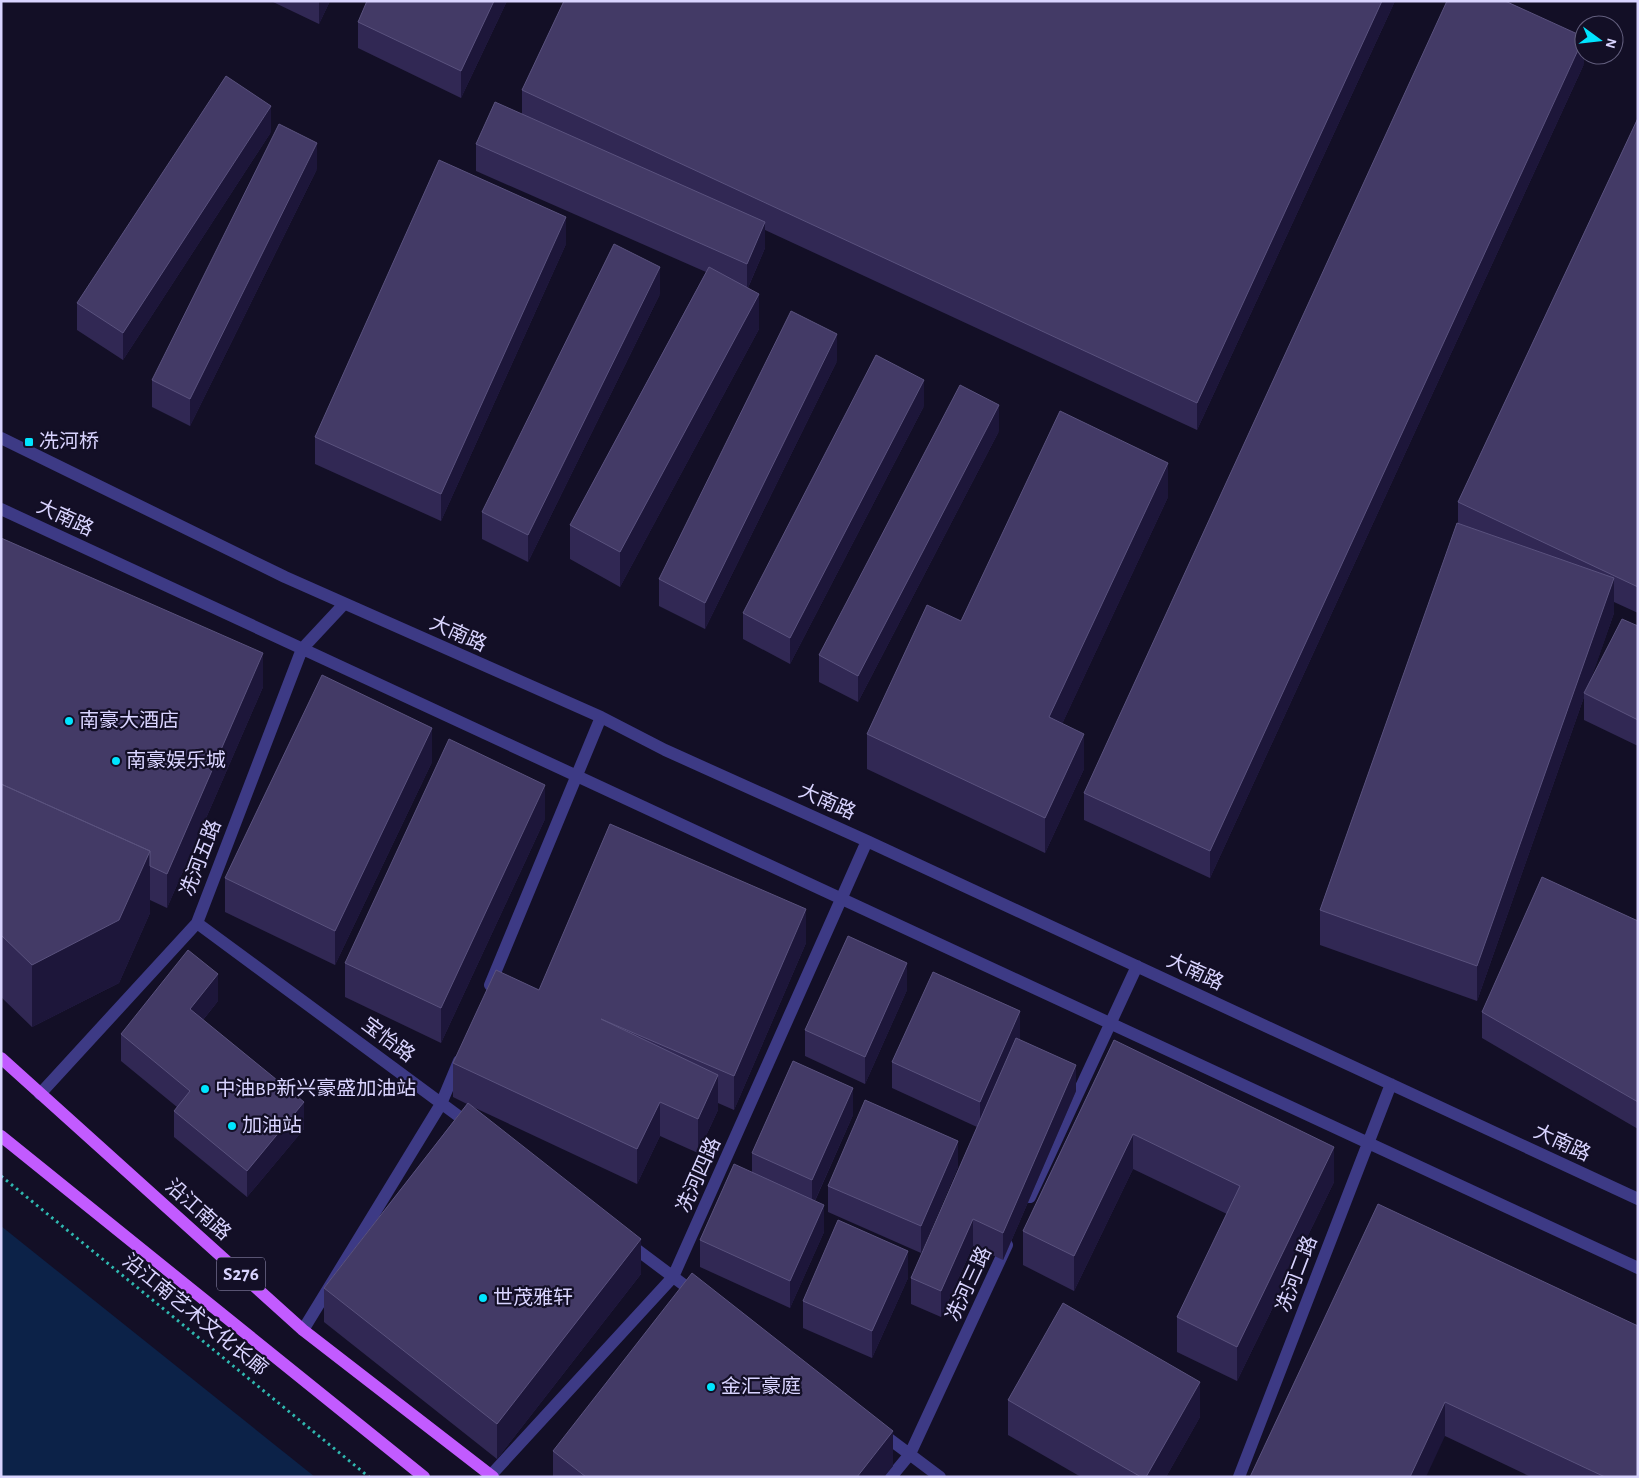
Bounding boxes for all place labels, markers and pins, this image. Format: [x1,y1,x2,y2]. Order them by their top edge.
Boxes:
place label: 冼河桥 [39,431,99,452]
marker: 冼河桥 [23,436,35,448]
place label: 南豪大酒店 [79,710,179,731]
marker: 南豪大酒店 [63,715,75,727]
place label: 南豪娱乐城 [126,749,226,771]
marker: 南豪娱乐城 [110,755,122,767]
place label: 中油BP新兴豪盛加油站 [215,1077,416,1099]
marker: 中油BP新兴豪盛加油站 [199,1083,211,1095]
place label: 加油站 [242,1115,302,1136]
marker: 加油站 [226,1120,238,1132]
place label: 世茂雅轩 [493,1287,573,1308]
marker: 世茂雅轩 [477,1292,489,1304]
place label: 金汇豪庭 [721,1376,801,1397]
marker: 金汇豪庭 [705,1381,717,1393]

